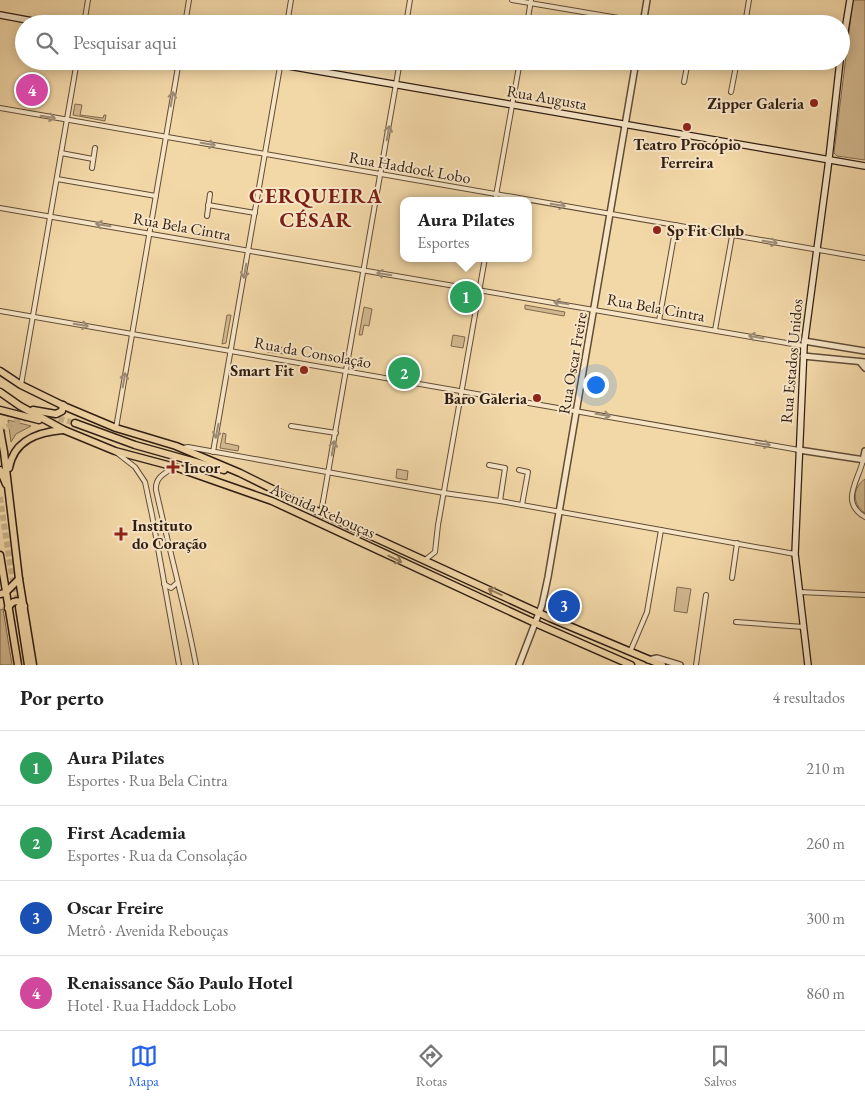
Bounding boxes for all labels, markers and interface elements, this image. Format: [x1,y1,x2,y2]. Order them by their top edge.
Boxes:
search box [15,15,850,70]
icon: search [33,29,61,57]
text: Pesquisar aqui [73,30,177,55]
pin: 4 [16,71,48,109]
street label: Rua Augusta [505,80,589,115]
one-way arrow [168,91,178,107]
place label: Zipper Galeria [707,93,805,114]
marker: Zipper Galeria [808,97,820,109]
one-way arrow [40,112,56,122]
marker: Teatro Procópio Ferreira [681,121,693,133]
one-way arrow [384,125,394,141]
place label: Teatro Procópio Ferreira [633,134,741,173]
one-way arrow [200,140,216,150]
street label: Rua Haddock Lobo [347,146,473,189]
district label: CERQUEIRA CÉSAR [249,182,383,233]
popup [400,197,532,262]
one-way arrow [549,201,565,211]
text: Aura Pilates [417,207,515,232]
street label: Rua Bela Cintra [131,208,233,246]
one-way arrow [96,220,112,230]
place label: Sp Fit Club [667,220,744,241]
marker: Sp Fit Club [651,224,663,236]
text: Esportes [417,232,470,253]
one-way arrow [761,238,777,248]
one-way arrow [239,263,249,279]
one-way arrow [376,268,392,278]
pin: 1 [450,278,482,316]
street label: Rua Bela Cintra [605,289,707,327]
one-way arrow [554,298,570,308]
street label: Rua Estados Unidos [776,298,807,424]
street label: Rua Oscar Freire [553,310,592,416]
one-way arrow [73,320,89,330]
street label: Rua da Consolação [253,332,373,373]
one-way arrow [748,332,764,342]
pin: 2 [388,354,420,392]
place label: Smart Fit [230,360,294,381]
marker: Smart Fit [298,364,310,376]
one-way arrow [119,372,129,388]
your location [583,372,609,398]
place label: Baro Galeria [444,388,528,409]
marker: Baro Galeria [531,392,543,404]
one-way arrow [595,411,611,421]
one-way arrow [211,423,221,439]
one-way arrow [755,439,771,449]
one-way arrow [329,440,339,456]
place label: Incor [184,457,220,478]
marker: Incor [166,460,180,474]
street label: Avenida Rebouças [266,477,379,543]
place label: Instituto do Coração [132,515,207,554]
marker: Instituto do Coração [114,527,128,541]
one-way arrow [388,554,403,564]
one-way arrow [488,586,503,596]
pin: 3 [548,587,580,625]
text: Por perto [20,684,104,711]
text: 4 resultados [773,687,845,708]
text: Aura Pilates [67,745,164,770]
text: 1 [32,758,40,779]
text: 210 m [806,758,845,779]
text: Esportes · Rua Bela Cintra [67,770,228,791]
text: First Academia [67,820,186,845]
text: 2 [32,833,40,854]
text: 260 m [806,833,845,854]
text: Esportes · Rua da Consolação [67,845,247,866]
text: Oscar Freire [67,895,163,920]
text: 3 [32,908,40,929]
text: 300 m [806,908,845,929]
text: Metrô · Avenida Rebouças [67,920,228,941]
text: Renaissance São Paulo Hotel [67,970,293,995]
text: 4 [32,983,40,1004]
text: 860 m [806,983,845,1004]
text: Hotel · Rua Haddock Lobo [67,995,236,1016]
tab: Mapa [128,1042,159,1090]
tab: Rotas [416,1042,447,1090]
tab: Salvos [704,1042,737,1090]

